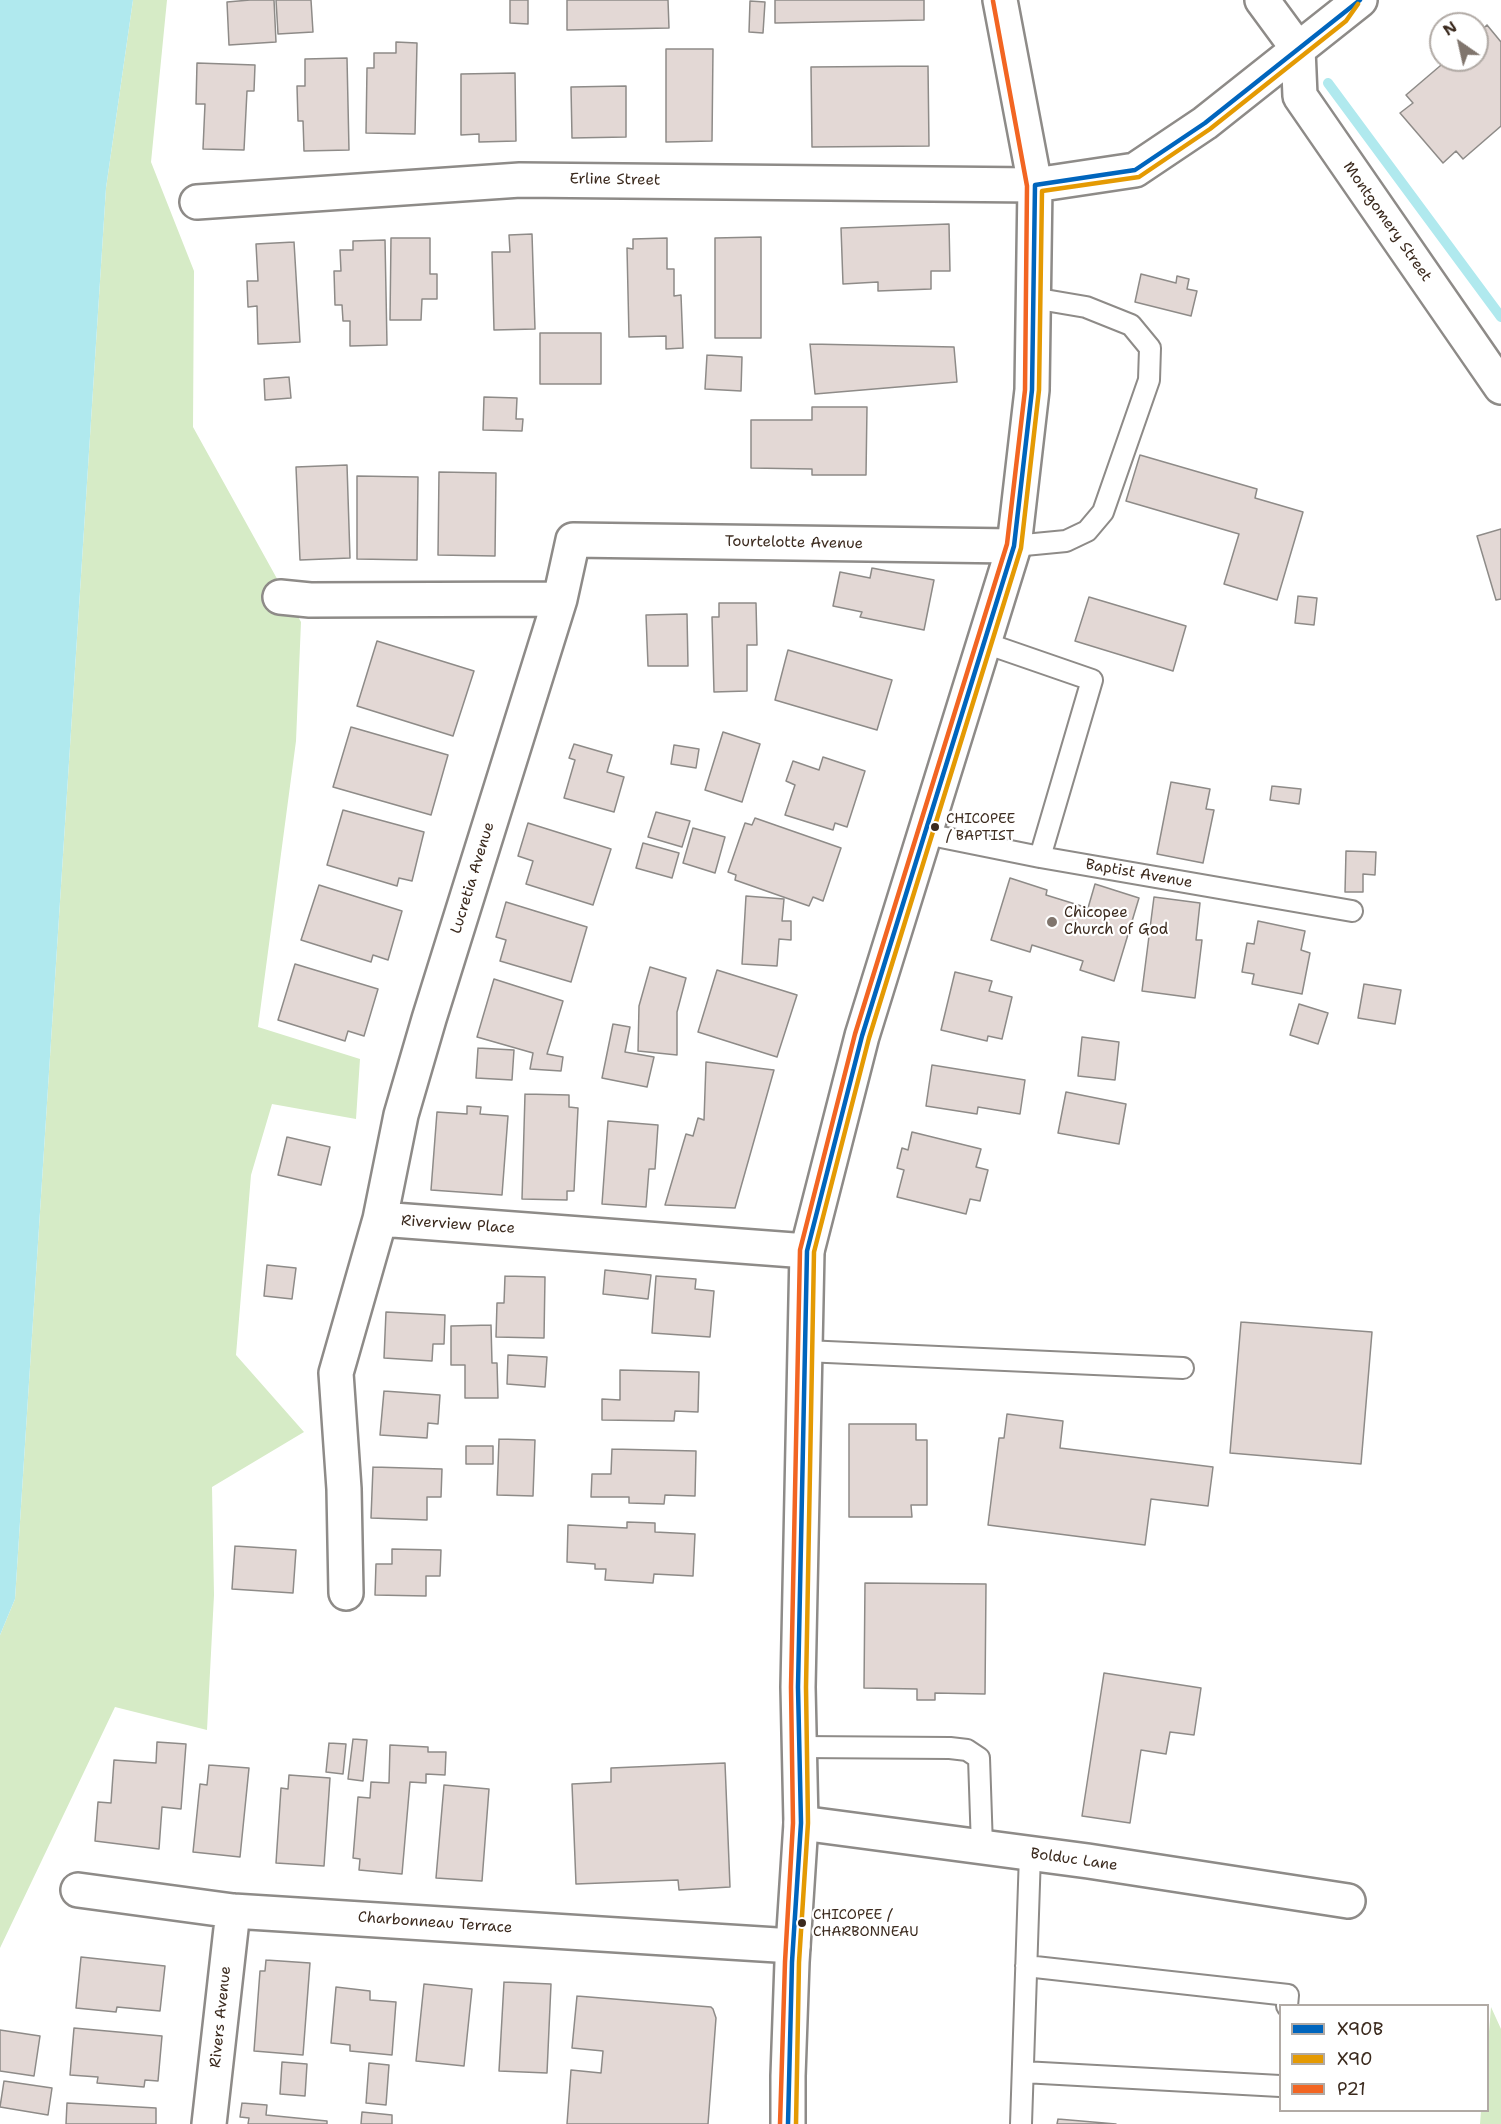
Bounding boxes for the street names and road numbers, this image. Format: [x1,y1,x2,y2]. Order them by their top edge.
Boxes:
street label: Montgomery Street [1339,159,1435,285]
street label: Erline Street [569,170,661,190]
street label: Tourtelotte Avenue [725,533,863,553]
street label: Lucretia Avenue [448,820,498,936]
street label: Baptist Avenue [1084,856,1194,892]
street label: Riverview Place [400,1212,516,1238]
street label: Bolduc Lane [1029,1845,1119,1875]
street label: Charbonneau Terrace [357,1909,513,1937]
street label: Rivers Avenue [207,1965,235,2069]

